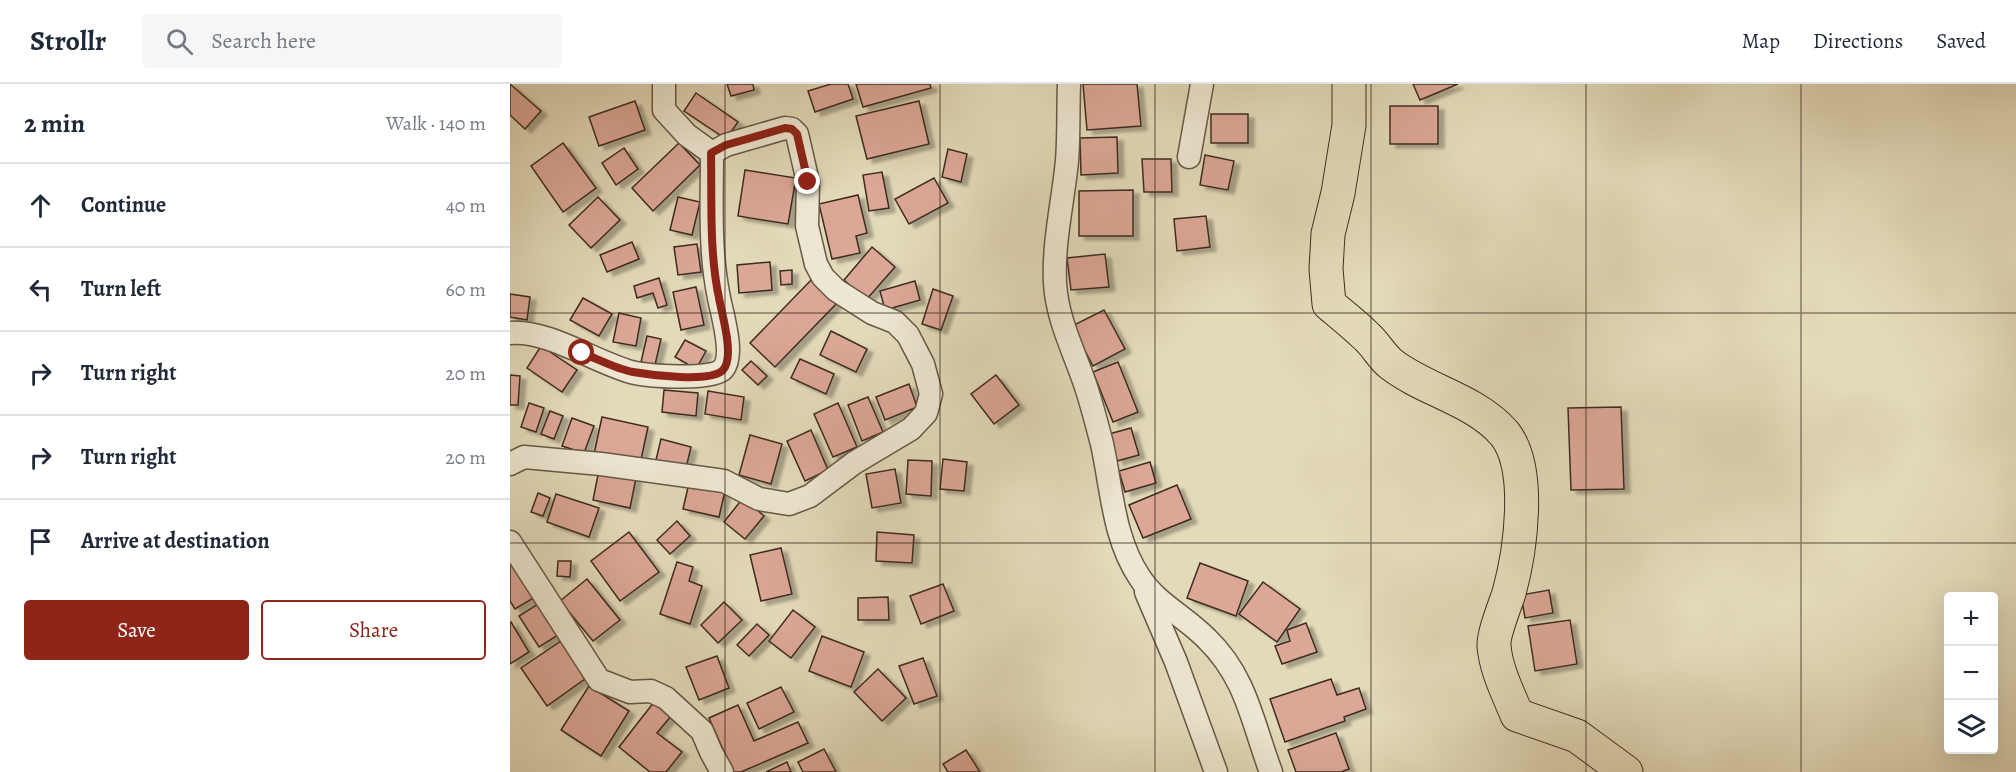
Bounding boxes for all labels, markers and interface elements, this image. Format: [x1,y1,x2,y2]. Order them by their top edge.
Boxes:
search box [142,14,562,68]
text: Strollr [30,22,106,60]
icon: search [163,25,196,58]
text: Search here [211,26,316,56]
text: Map [1742,27,1780,55]
text: Directions [1813,27,1903,55]
text: Saved [1936,27,1986,55]
text: 2 min [24,106,85,141]
text: Walk · 140 m [386,110,486,137]
route end [794,168,820,194]
icon: ahead [24,189,57,222]
text: Continue [81,190,166,220]
text: 40 m [446,192,486,219]
icon: left [24,273,57,306]
text: Turn left [81,274,161,304]
text: 60 m [446,276,486,303]
route start [568,339,594,365]
icon: right [24,357,57,390]
text: Turn right [81,358,177,388]
text: 20 m [445,360,486,387]
icon: right [24,441,57,474]
text: Turn right [81,442,177,472]
text: 20 m [445,444,486,471]
icon: arrive [24,525,57,558]
text: Arrive at destination [81,526,270,556]
map controls [1944,592,1998,754]
button: + [1944,592,1998,646]
button: Save [24,600,249,660]
button: Share [261,600,486,660]
button: − [1944,646,1998,700]
button: layers [1944,700,1998,754]

